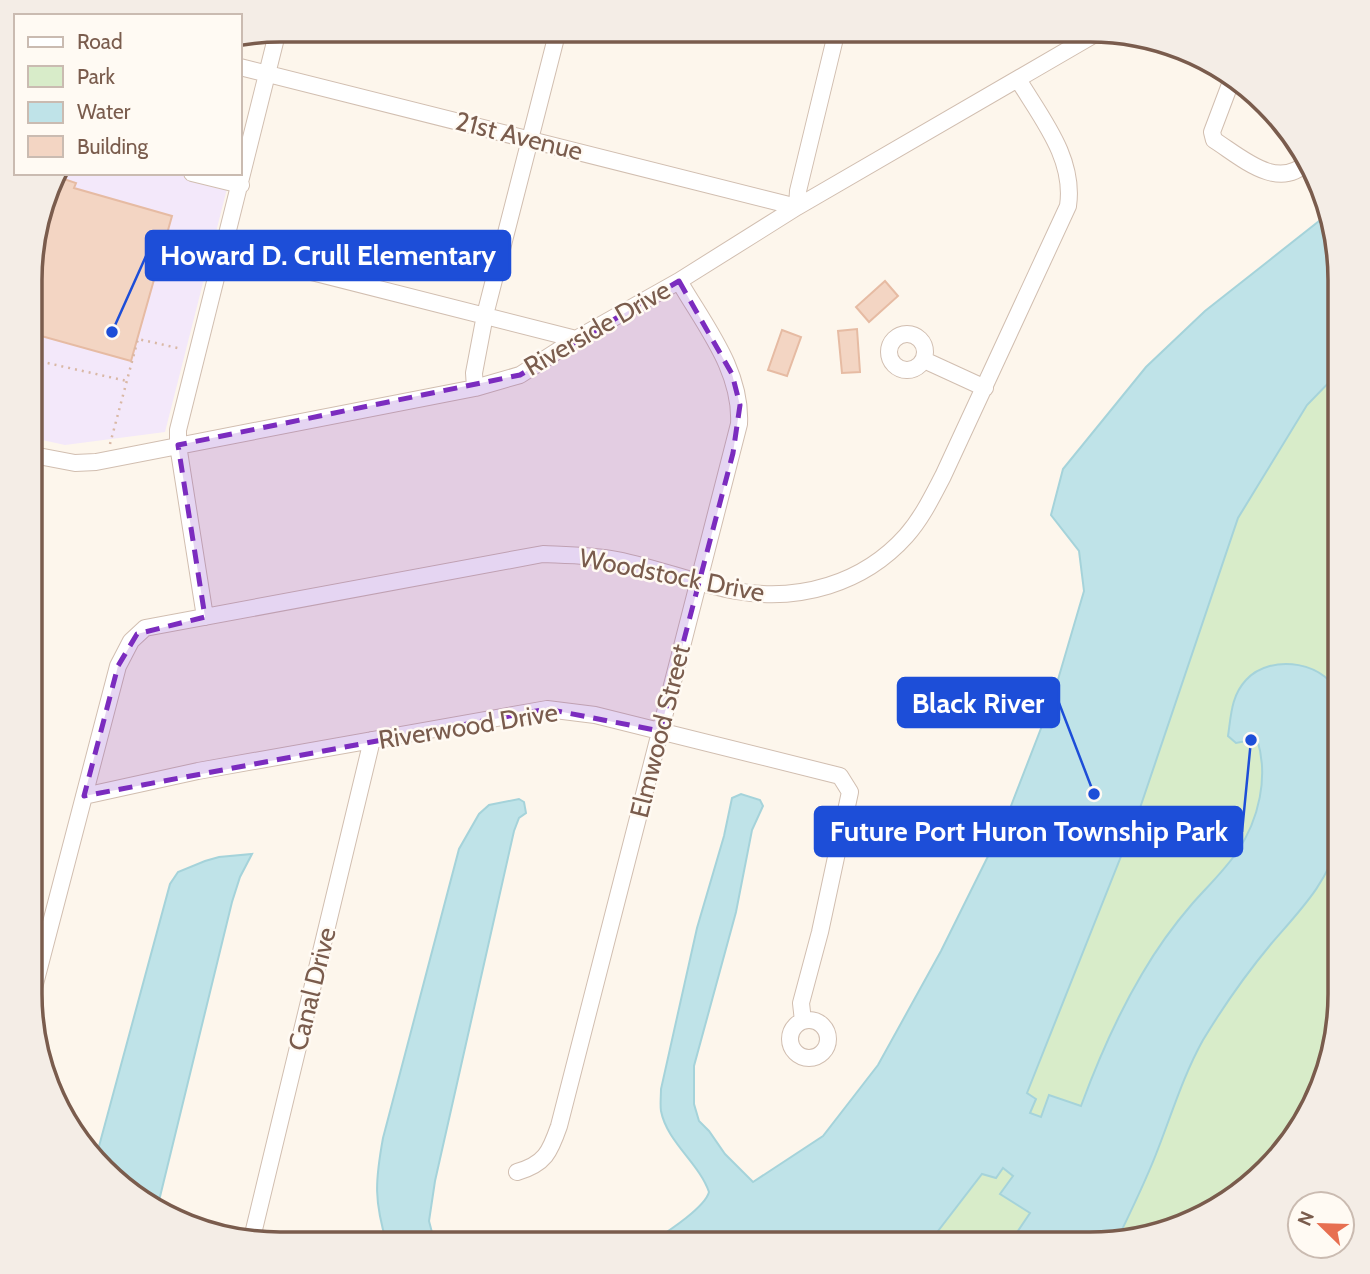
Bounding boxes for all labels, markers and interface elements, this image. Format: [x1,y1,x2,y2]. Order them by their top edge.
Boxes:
legend [14,14,242,175]
text: Road [77,29,123,54]
text: Park [77,64,115,89]
text: Water [77,99,131,124]
street label: 21st Avenue [452,105,586,167]
text: Building [77,134,149,159]
callout: Howard D. Crull Elementary [146,231,510,280]
text: Howard D. Crull Elementary [160,238,496,272]
street label: Riverside Drive [518,273,676,383]
street label: Woodstock Drive [577,541,767,609]
street label: Elmwood Street [623,641,697,821]
callout: Black River [898,678,1059,727]
text: Black River [912,686,1045,720]
street label: Riverwood Drive [376,696,560,756]
callout: Future Port Huron Township Park [815,807,1242,856]
text: Future Port Huron Township Park [830,814,1229,848]
street label: Canal Drive [281,924,343,1054]
north arrow [1286,1190,1356,1260]
text: N [1293,1208,1319,1229]

